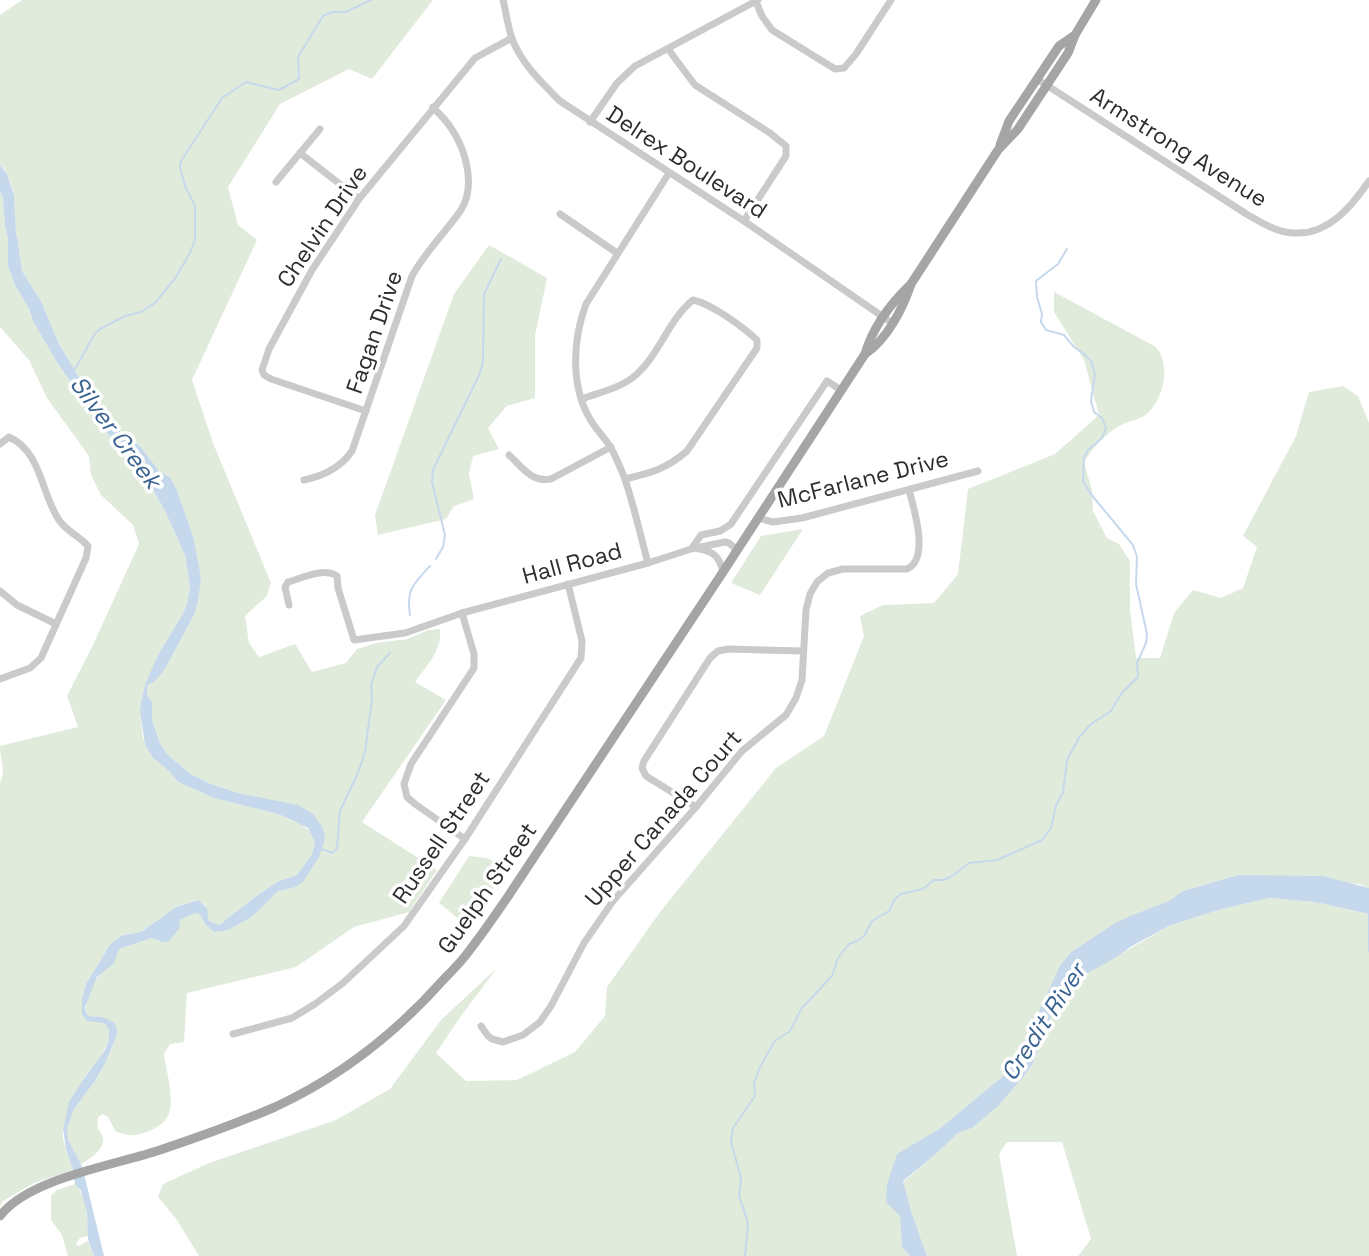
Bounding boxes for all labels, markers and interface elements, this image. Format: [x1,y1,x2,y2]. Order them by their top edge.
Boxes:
street label: Armstrong Avenue [1085,80,1273,214]
street label: Delrex Boulevard [601,99,773,225]
street label: Chelvin Drive [270,159,374,293]
street label: Fagan Drive [339,266,409,398]
water label: Silver Creek [63,369,170,497]
street label: McFarlane Drive [774,443,952,515]
street label: Hall Road [519,535,625,591]
street label: Upper Canada Court [578,723,748,913]
street label: Russell Street [386,765,496,909]
street label: Guelph Street [431,816,543,960]
water label: Credit River [994,955,1094,1086]

